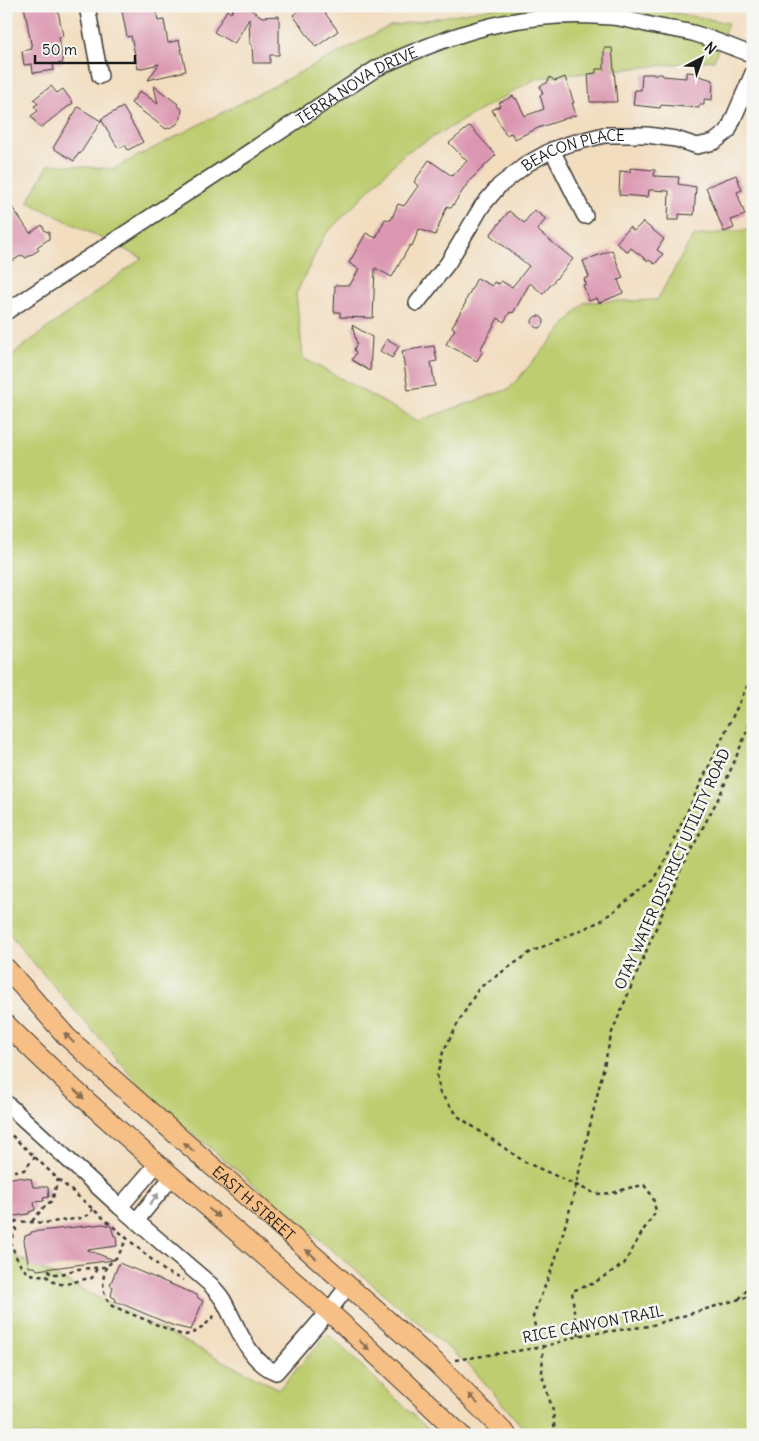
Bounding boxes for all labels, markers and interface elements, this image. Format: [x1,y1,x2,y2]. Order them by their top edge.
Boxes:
scale bar [35,32,135,64]
north arrow [676,32,726,82]
text: N [701,38,720,58]
text: 50 m [42,40,77,59]
street label: TERRA NOVA DRIVE [292,42,420,128]
street label: BEACON PLACE [517,125,625,175]
street label: OTAY WATER DISTRICT UTILITY ROAD [610,746,734,992]
one-way arrow [63,1032,75,1044]
one-way arrow [73,1088,85,1100]
one-way arrow [183,1141,196,1152]
street label: EAST H STREET [209,1161,299,1244]
one-way arrow [148,1193,159,1206]
one-way arrow [208,1207,220,1218]
one-way arrow [306,1248,318,1260]
street label: RICE CANYON TRAIL [521,1301,665,1347]
one-way arrow [358,1339,370,1351]
one-way arrow [467,1393,479,1405]

